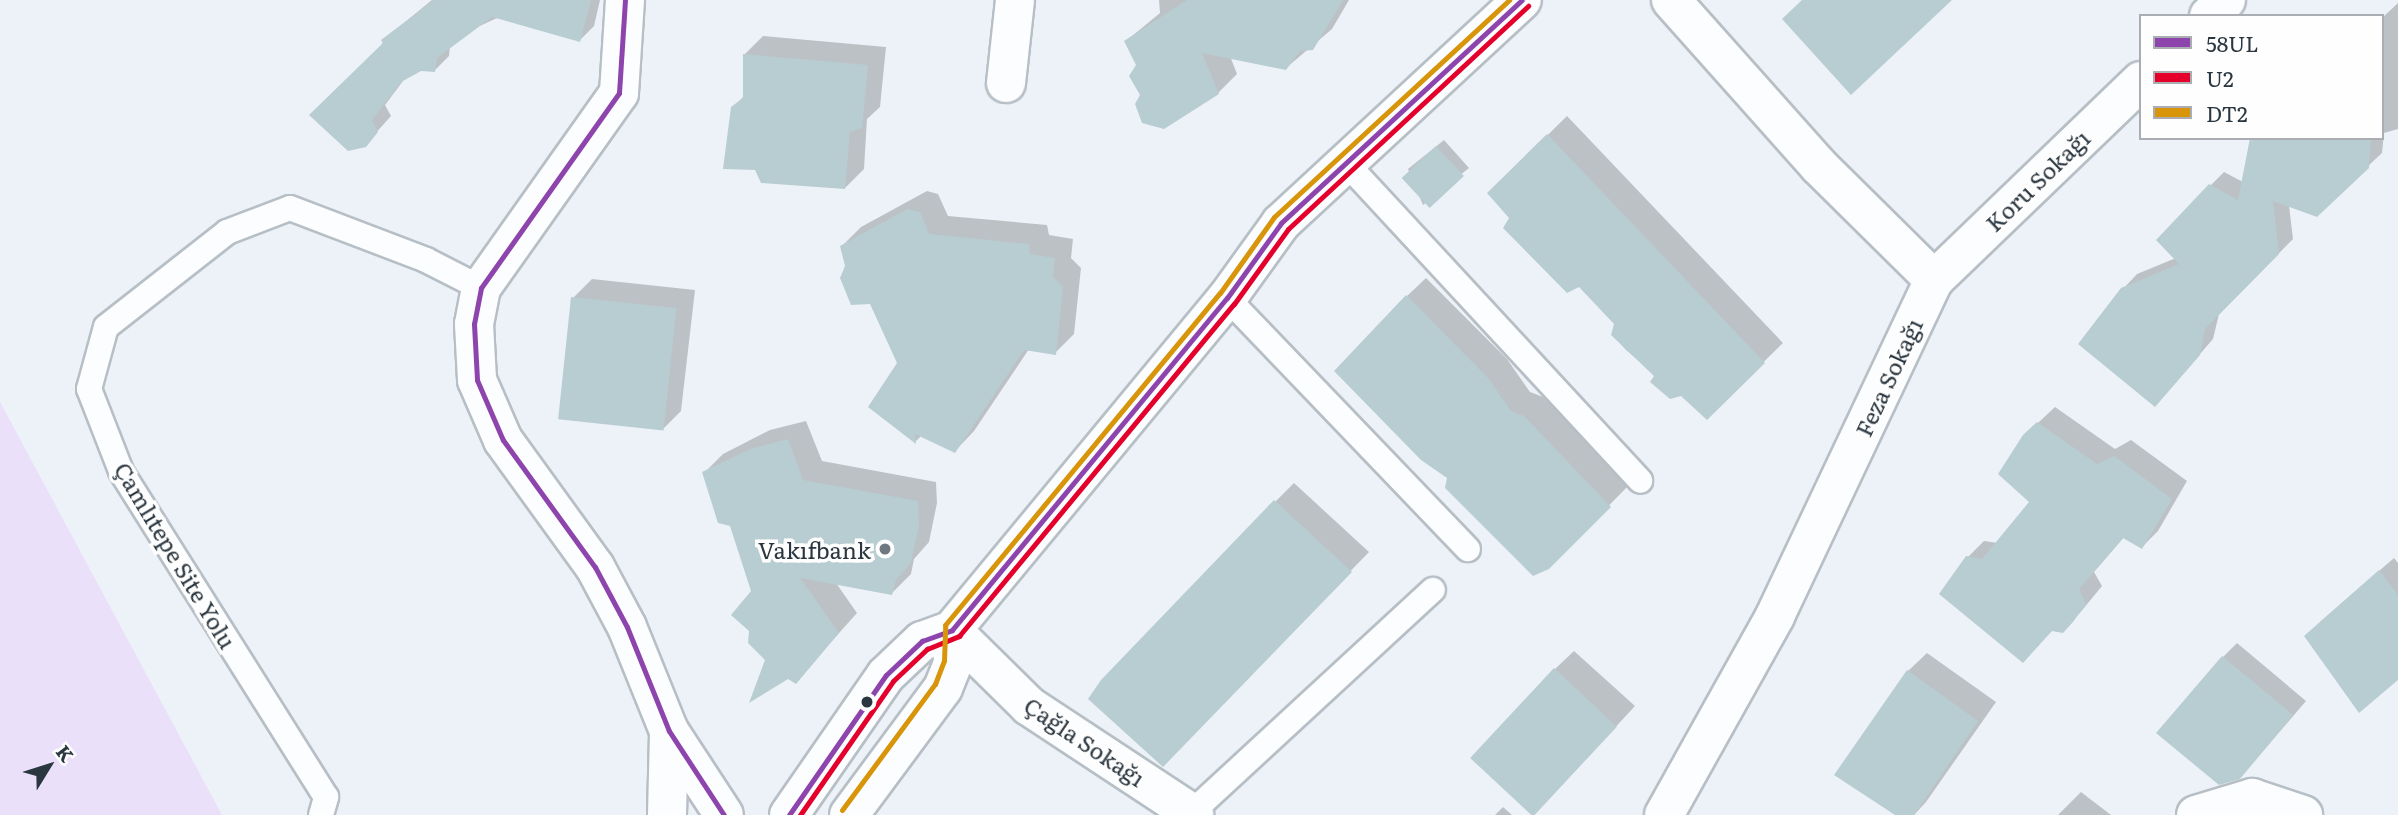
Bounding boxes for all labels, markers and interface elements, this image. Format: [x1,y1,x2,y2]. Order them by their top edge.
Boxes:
legend [2139,14,2384,140]
text: 58UL [2206,27,2259,58]
text: U2 [2206,62,2234,93]
text: DT2 [2206,97,2248,128]
street label: Koru Sokağı [1979,124,2095,236]
street label: Feza Sokağı [1849,314,1927,440]
street label: Çamlıtepe Site Yolu [109,457,243,653]
place label: Vakıfbank [758,535,871,563]
marker: Vakıfbank [877,541,893,557]
street label: Çağla Sokağı [1020,691,1150,791]
unlabelled marker [860,695,874,709]
north arrow [14,731,84,801]
text: K [50,739,81,768]

